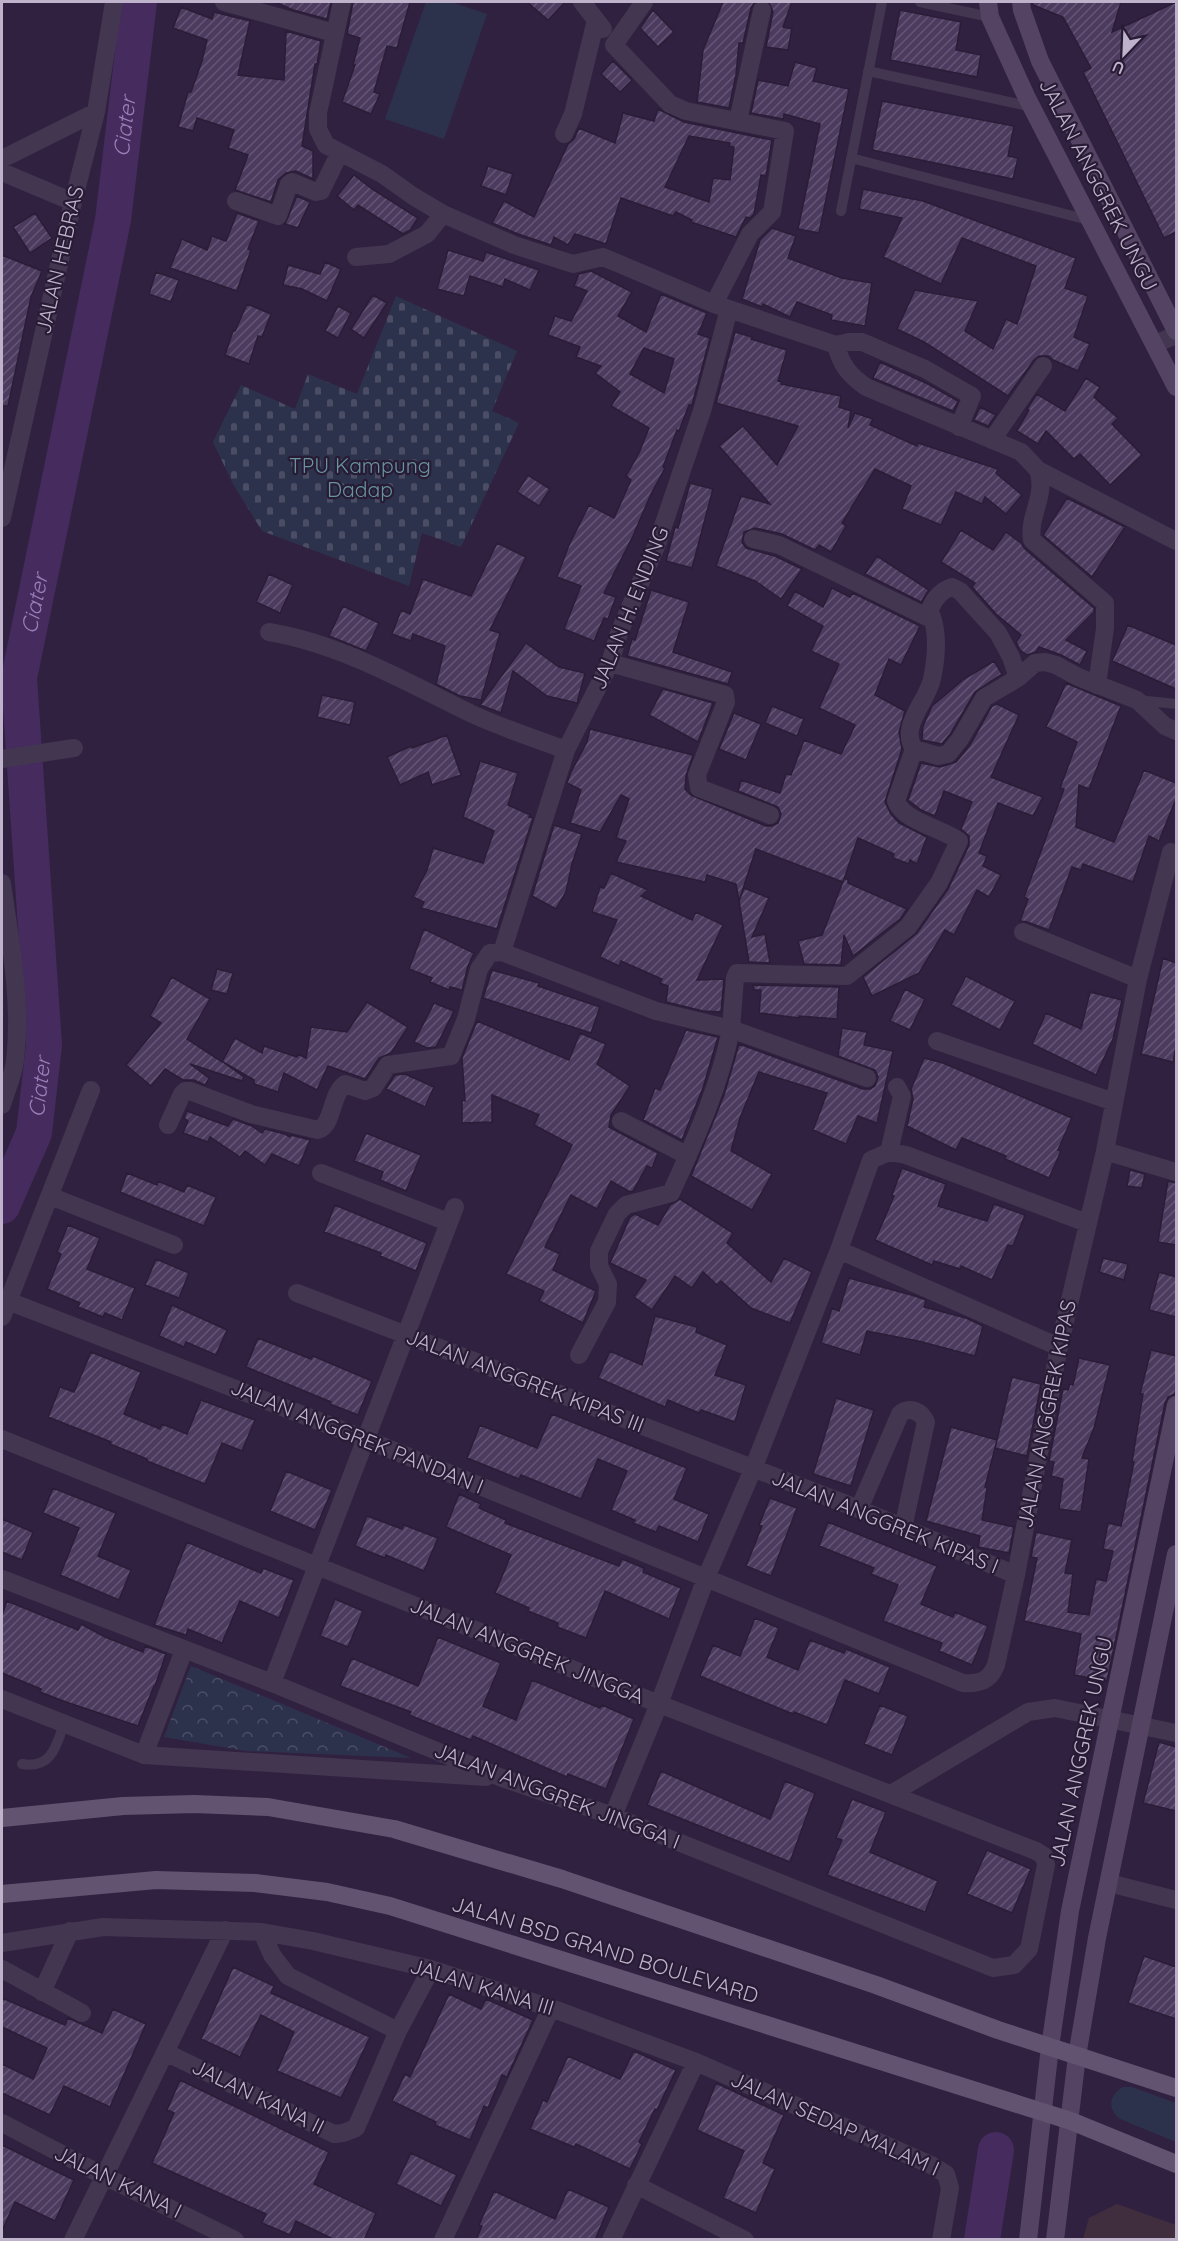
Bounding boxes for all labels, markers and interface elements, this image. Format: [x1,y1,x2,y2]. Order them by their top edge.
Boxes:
north arrow [1094,24,1154,84]
text: U [1109,56,1127,79]
street label: JALAN ANGGREK UNGU [1034,74,1164,295]
water label: Ciater [107,92,142,158]
street label: JALAN HEBRAS [29,183,89,336]
park label: TPU Kampung Dadap [289,452,431,502]
street label: JALAN H. ENDING [585,522,674,693]
water label: Ciater [14,569,55,636]
water label: Ciater [22,1053,57,1119]
street label: JALAN ANGGREK KIPAS [1011,1298,1081,1530]
street label: JALAN ANGGREK KIPAS III [403,1323,648,1438]
street label: JALAN ANGGREK PANDAN I [227,1373,488,1499]
street label: JALAN ANGGREK KIPAS I [768,1464,1003,1579]
street label: JALAN ANGGREK JINGGA [406,1591,648,1709]
street label: JALAN ANGGREK UNGU [1043,1634,1117,1869]
street label: JALAN ANGGREK JINGGA I [431,1736,684,1854]
street label: JALAN BSD GRAND BOULEVARD [449,1890,762,2008]
street label: JALAN KANA III [407,1952,557,2020]
street label: JALAN KANA II [188,2053,329,2139]
street label: JALAN SEDAP MALAM I [727,2065,944,2181]
street label: JALAN KANA I [50,2139,186,2223]

